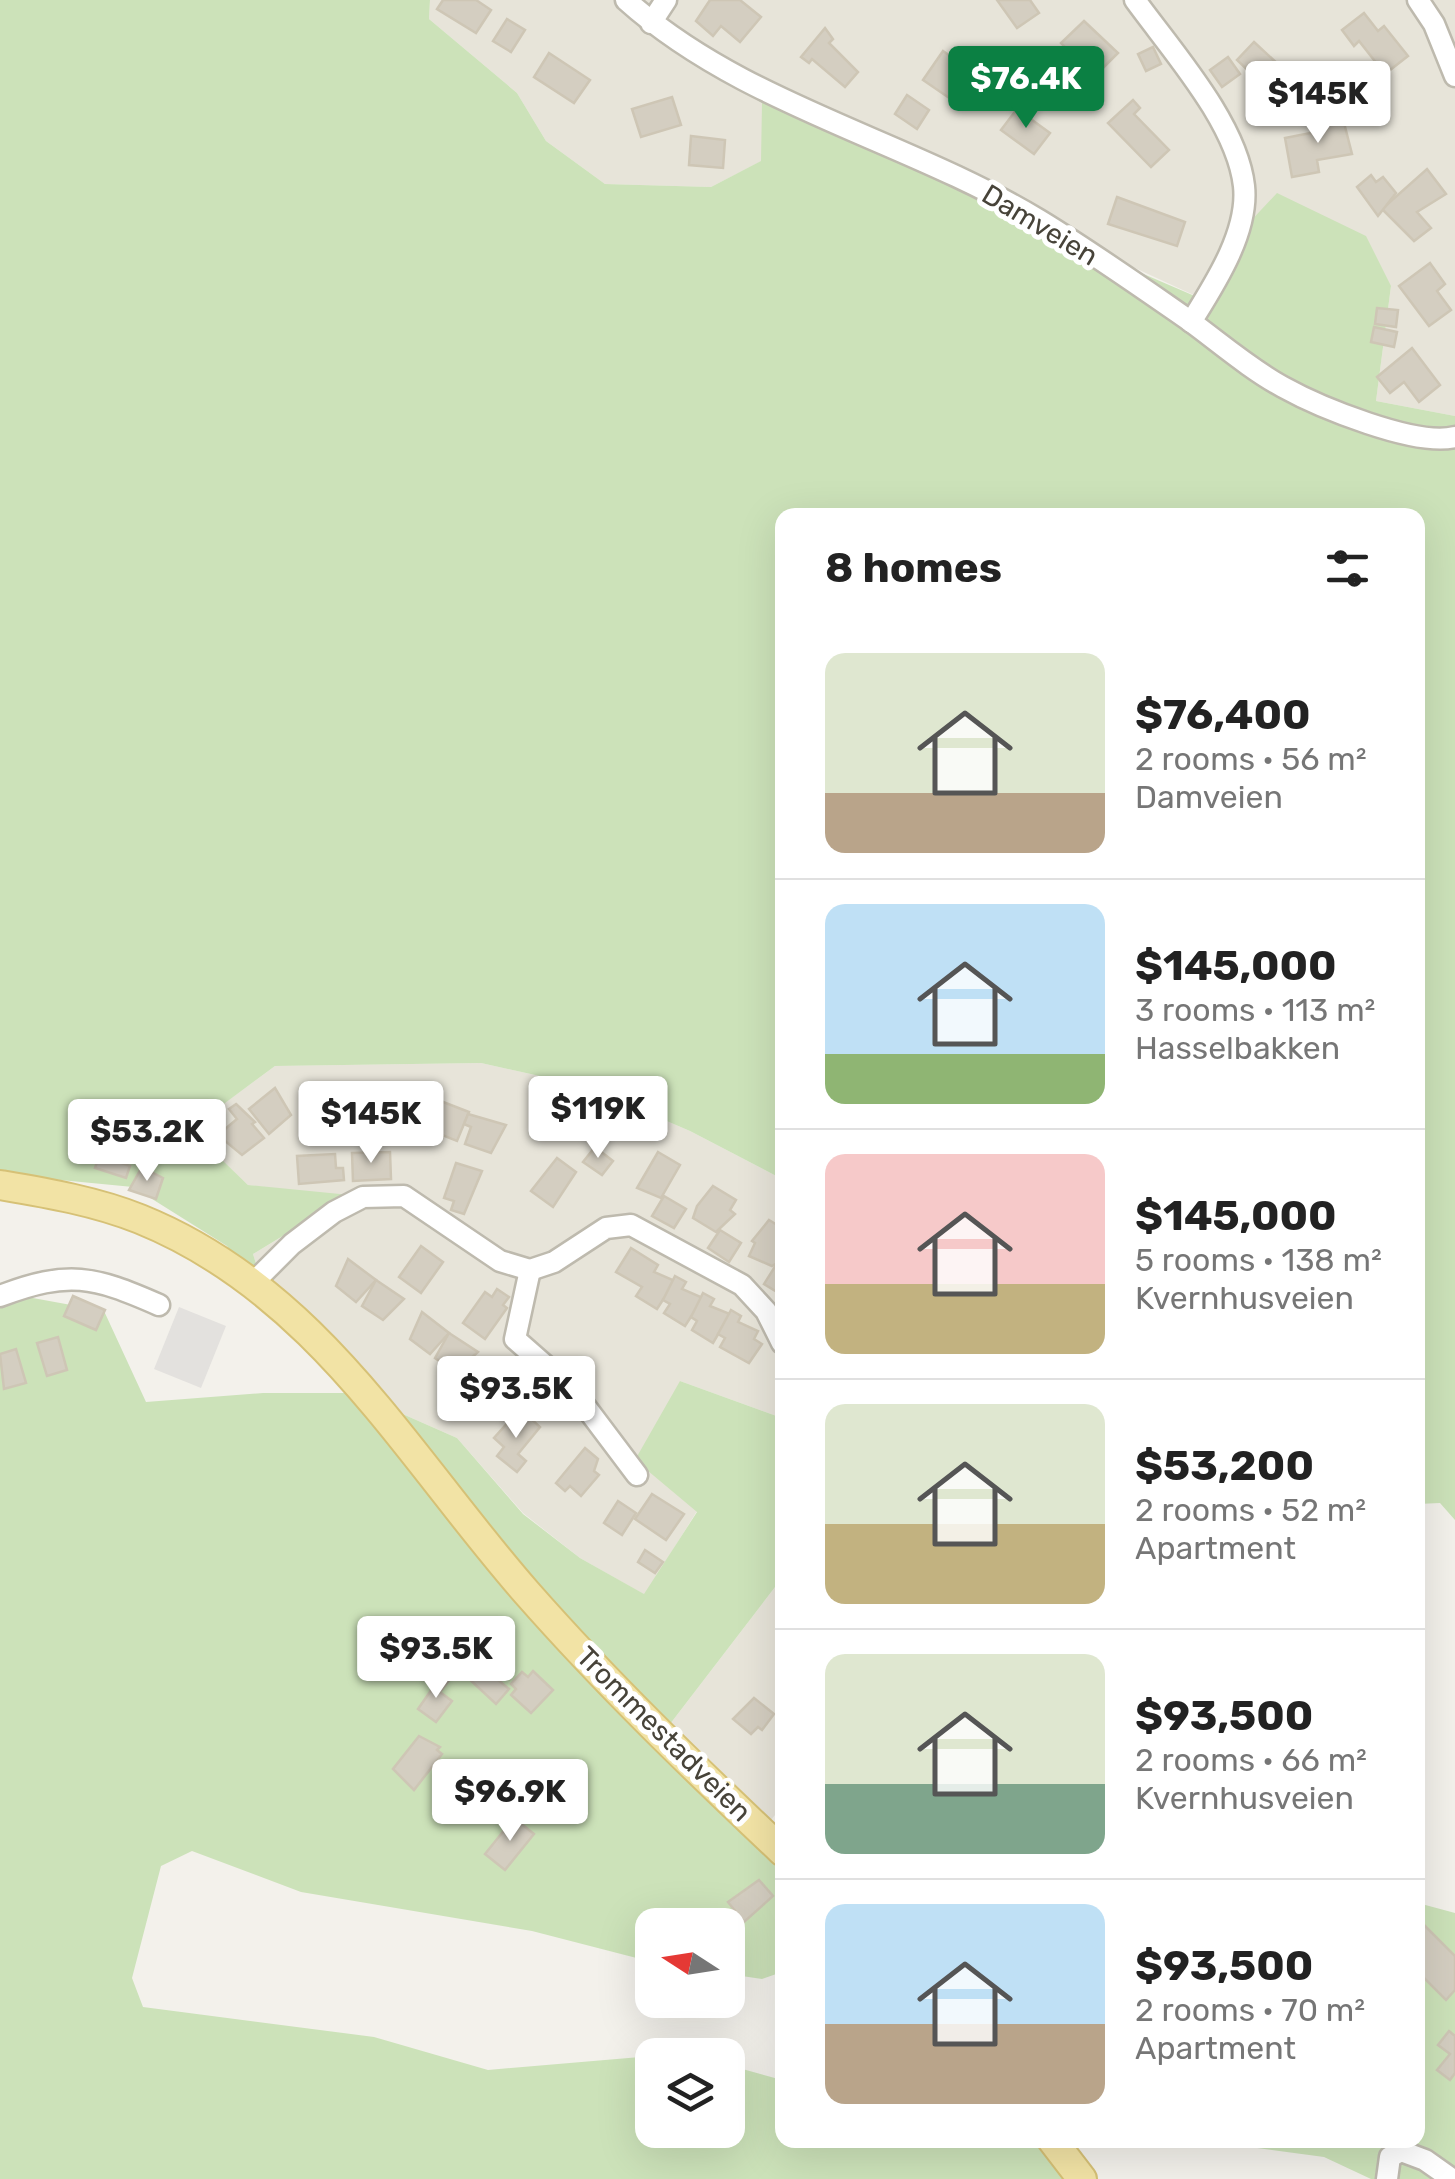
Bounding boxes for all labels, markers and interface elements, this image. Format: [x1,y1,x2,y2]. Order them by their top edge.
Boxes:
pin: $76.4K [945,46,1107,131]
text: $76.4K [970,59,1082,97]
pin: $145K [1248,61,1388,146]
text: $145K [1267,74,1369,112]
street label: Damveien [976,178,1104,272]
icon: filters [1320,541,1375,596]
text: 8 homes [825,543,1002,593]
text: $76,400 [1135,690,1311,740]
icon: home [905,693,1025,813]
text: 2 rooms · 56 m² [1135,740,1367,778]
text: Damveien [1135,778,1283,816]
text: $145,000 [1135,941,1337,991]
icon: home [905,944,1025,1064]
text: 3 rooms · 113 m² [1135,991,1376,1029]
text: Hasselbakken [1135,1029,1340,1067]
pin: $119K [528,1076,668,1161]
pin: $145K [301,1081,441,1166]
text: $119K [551,1089,645,1127]
text: $145K [320,1094,422,1132]
pin: $53.2K [66,1099,228,1184]
text: $53.2K [90,1112,204,1150]
text: $145,000 [1135,1191,1337,1241]
icon: home [905,1194,1025,1314]
text: 5 rooms · 138 m² [1135,1241,1382,1279]
text: Kvernhusveien [1135,1279,1354,1317]
pin: $93.5K [435,1356,597,1441]
text: $93.5K [459,1369,573,1407]
text: $53,200 [1135,1441,1314,1491]
icon: home [905,1444,1025,1564]
text: 2 rooms · 52 m² [1135,1491,1366,1529]
text: Apartment [1135,1529,1296,1567]
pin: $93.5K [355,1616,517,1701]
text: $93.5K [379,1629,493,1667]
street label: Trommestadveien [570,1640,758,1828]
text: $93,500 [1135,1691,1313,1741]
icon: home [905,1694,1025,1814]
text: 2 rooms · 66 m² [1135,1741,1367,1779]
pin: $96.9K [429,1759,591,1844]
text: $96.9K [454,1772,566,1810]
text: Kvernhusveien [1135,1779,1354,1817]
north arrow [635,1908,745,2018]
map controls [635,1908,745,2148]
text: $93,500 [1135,1941,1313,1991]
icon: home [905,1944,1025,2064]
text: 2 rooms · 70 m² [1135,1991,1365,2029]
text: Apartment [1135,2029,1296,2067]
button: layers [635,2038,745,2148]

